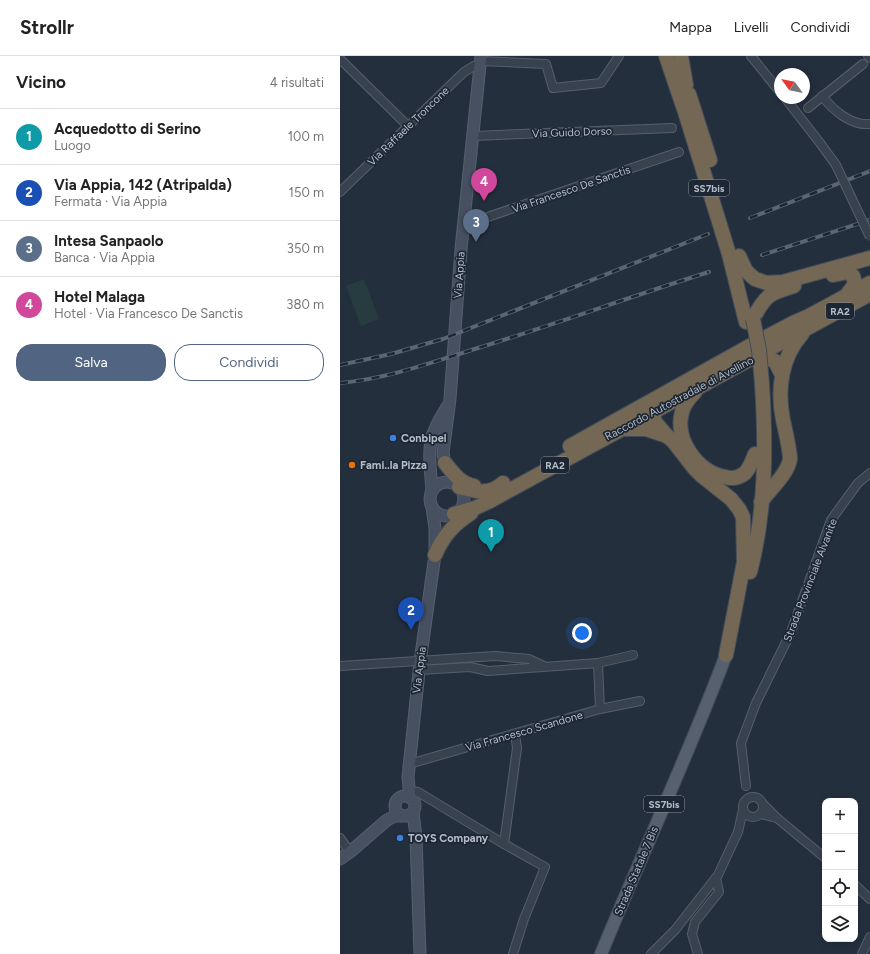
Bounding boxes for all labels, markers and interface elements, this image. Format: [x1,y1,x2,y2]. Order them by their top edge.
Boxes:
text: Strollr [20,16,74,39]
text: Mappa [669,19,712,36]
text: Livelli [734,19,769,36]
text: Condividi [791,19,850,36]
north arrow [774,68,810,104]
text: Vicino [16,72,66,92]
text: 4 risultati [270,75,324,90]
street label: Via Raffaele Troncone [365,84,452,169]
text: Acquedotto di Serino [54,120,201,138]
street label: Via Guido Dorso [532,125,612,140]
text: 1 [26,129,32,144]
text: 100 m [288,129,324,144]
text: Luogo [54,138,91,153]
street label: Via Francesco De Sanctis [510,163,632,216]
pin: 4 [471,168,497,201]
text: Via Appia, 142 (Atripalda) [54,176,232,194]
road number: SS7bis [689,180,729,196]
text: 2 [25,185,33,200]
text: 150 m [289,185,324,200]
text: Fermata · Via Appia [54,194,167,209]
pin: 3 [463,209,489,242]
text: Intesa Sanpaolo [54,232,163,250]
text: 3 [25,241,33,256]
text: 350 m [287,241,324,256]
text: Banca · Via Appia [54,250,155,265]
street label: Via Appia [451,251,468,299]
text: Hotel Malaga [54,288,145,306]
text: 4 [25,297,33,312]
text: 380 m [286,297,324,312]
road number: RA2 [826,303,854,319]
text: Hotel · Via Francesco De Sanctis [54,306,243,321]
button: Salva [16,344,166,381]
button: Condividi [174,344,324,381]
street label: Raccordo Autostradale di Avellino [603,354,756,443]
place label: Conbipel [401,432,447,445]
marker: Conbipel [388,433,398,443]
road number: RA2 [541,457,569,473]
place label: Fami..la Pizza [360,459,427,472]
marker: Fami..la Pizza [347,460,357,470]
street label: Strada Provinciale Alvanite [781,517,840,644]
pin: 1 [478,519,504,552]
pin: 2 [398,597,424,630]
your location [572,623,592,643]
street label: Via Appia [410,646,429,694]
street label: Via Francesco Scandone [464,709,584,754]
road number: SS7bis [644,796,684,812]
map controls [822,798,858,942]
button: + [822,798,858,834]
street label: Strada Statale 7 Bis [612,825,661,918]
place label: TOYS Company [408,832,489,845]
marker: TOYS Company [395,833,405,843]
button: − [822,834,858,870]
button: locate [822,870,858,906]
button: layers [822,906,858,942]

